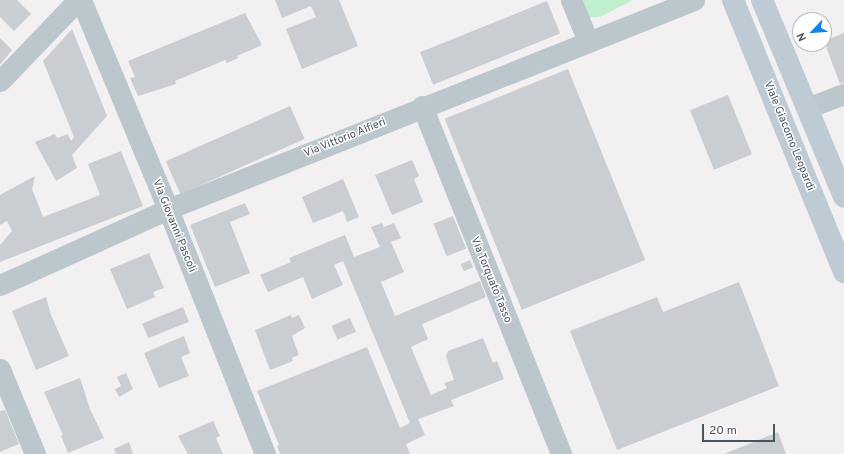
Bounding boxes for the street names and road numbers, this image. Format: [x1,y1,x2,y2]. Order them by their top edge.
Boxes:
street label: Viale Giacomo Leopardi [761,79,817,193]
street label: Via Vittorio Alfieri [302,115,388,161]
street label: Via Giovanni Pascoli [149,178,199,274]
street label: Via Torquato Tasso [468,235,514,325]

